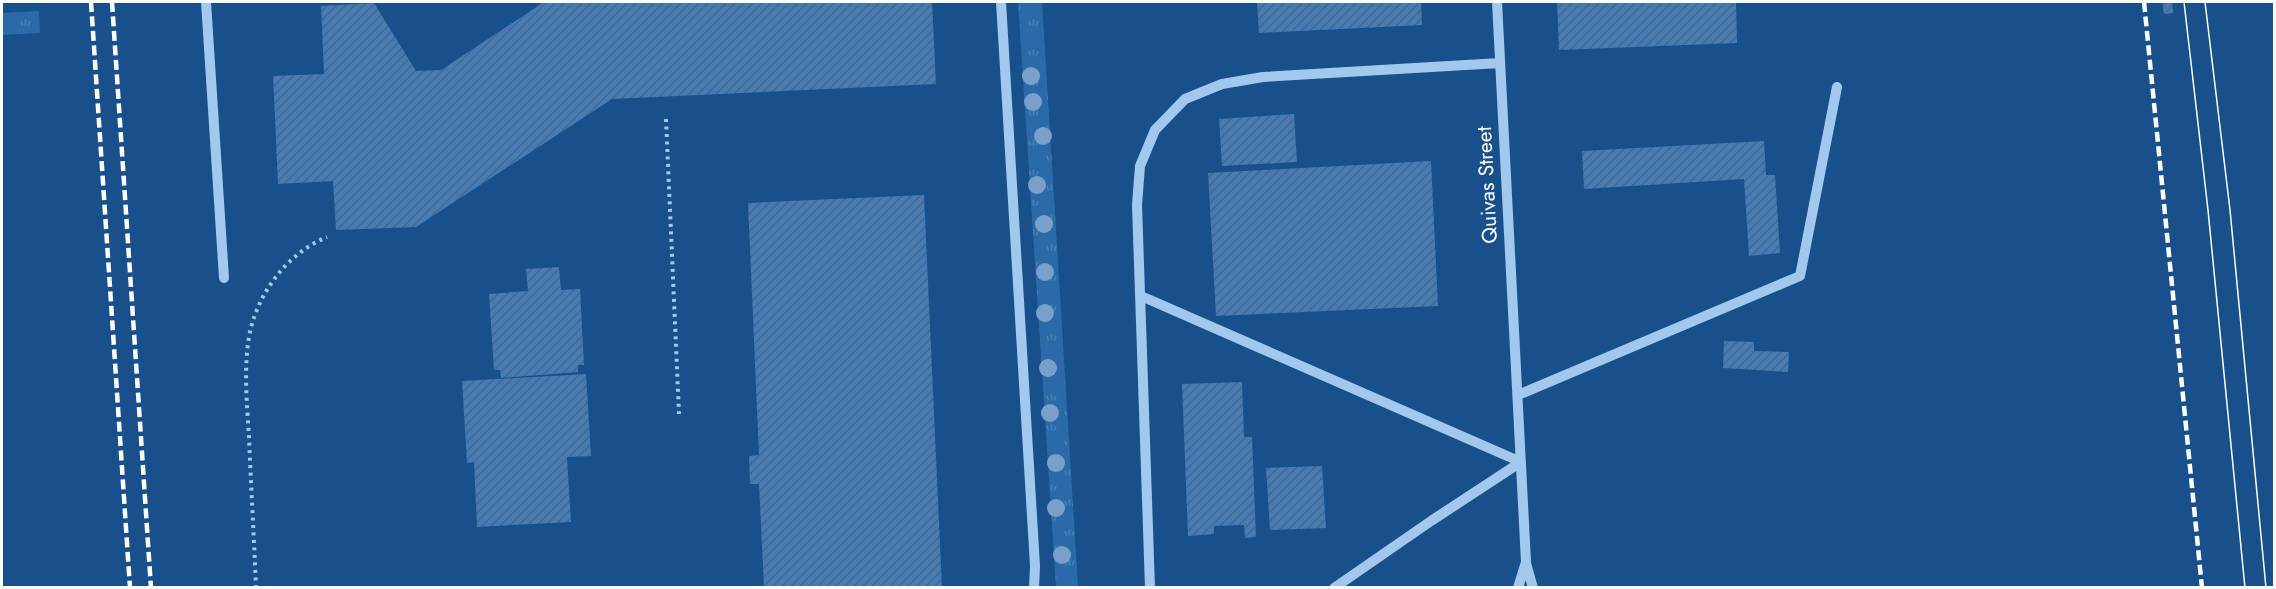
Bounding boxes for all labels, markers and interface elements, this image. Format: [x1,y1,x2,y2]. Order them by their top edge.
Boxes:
street label: Quivas Street [1469,126,1505,244]

